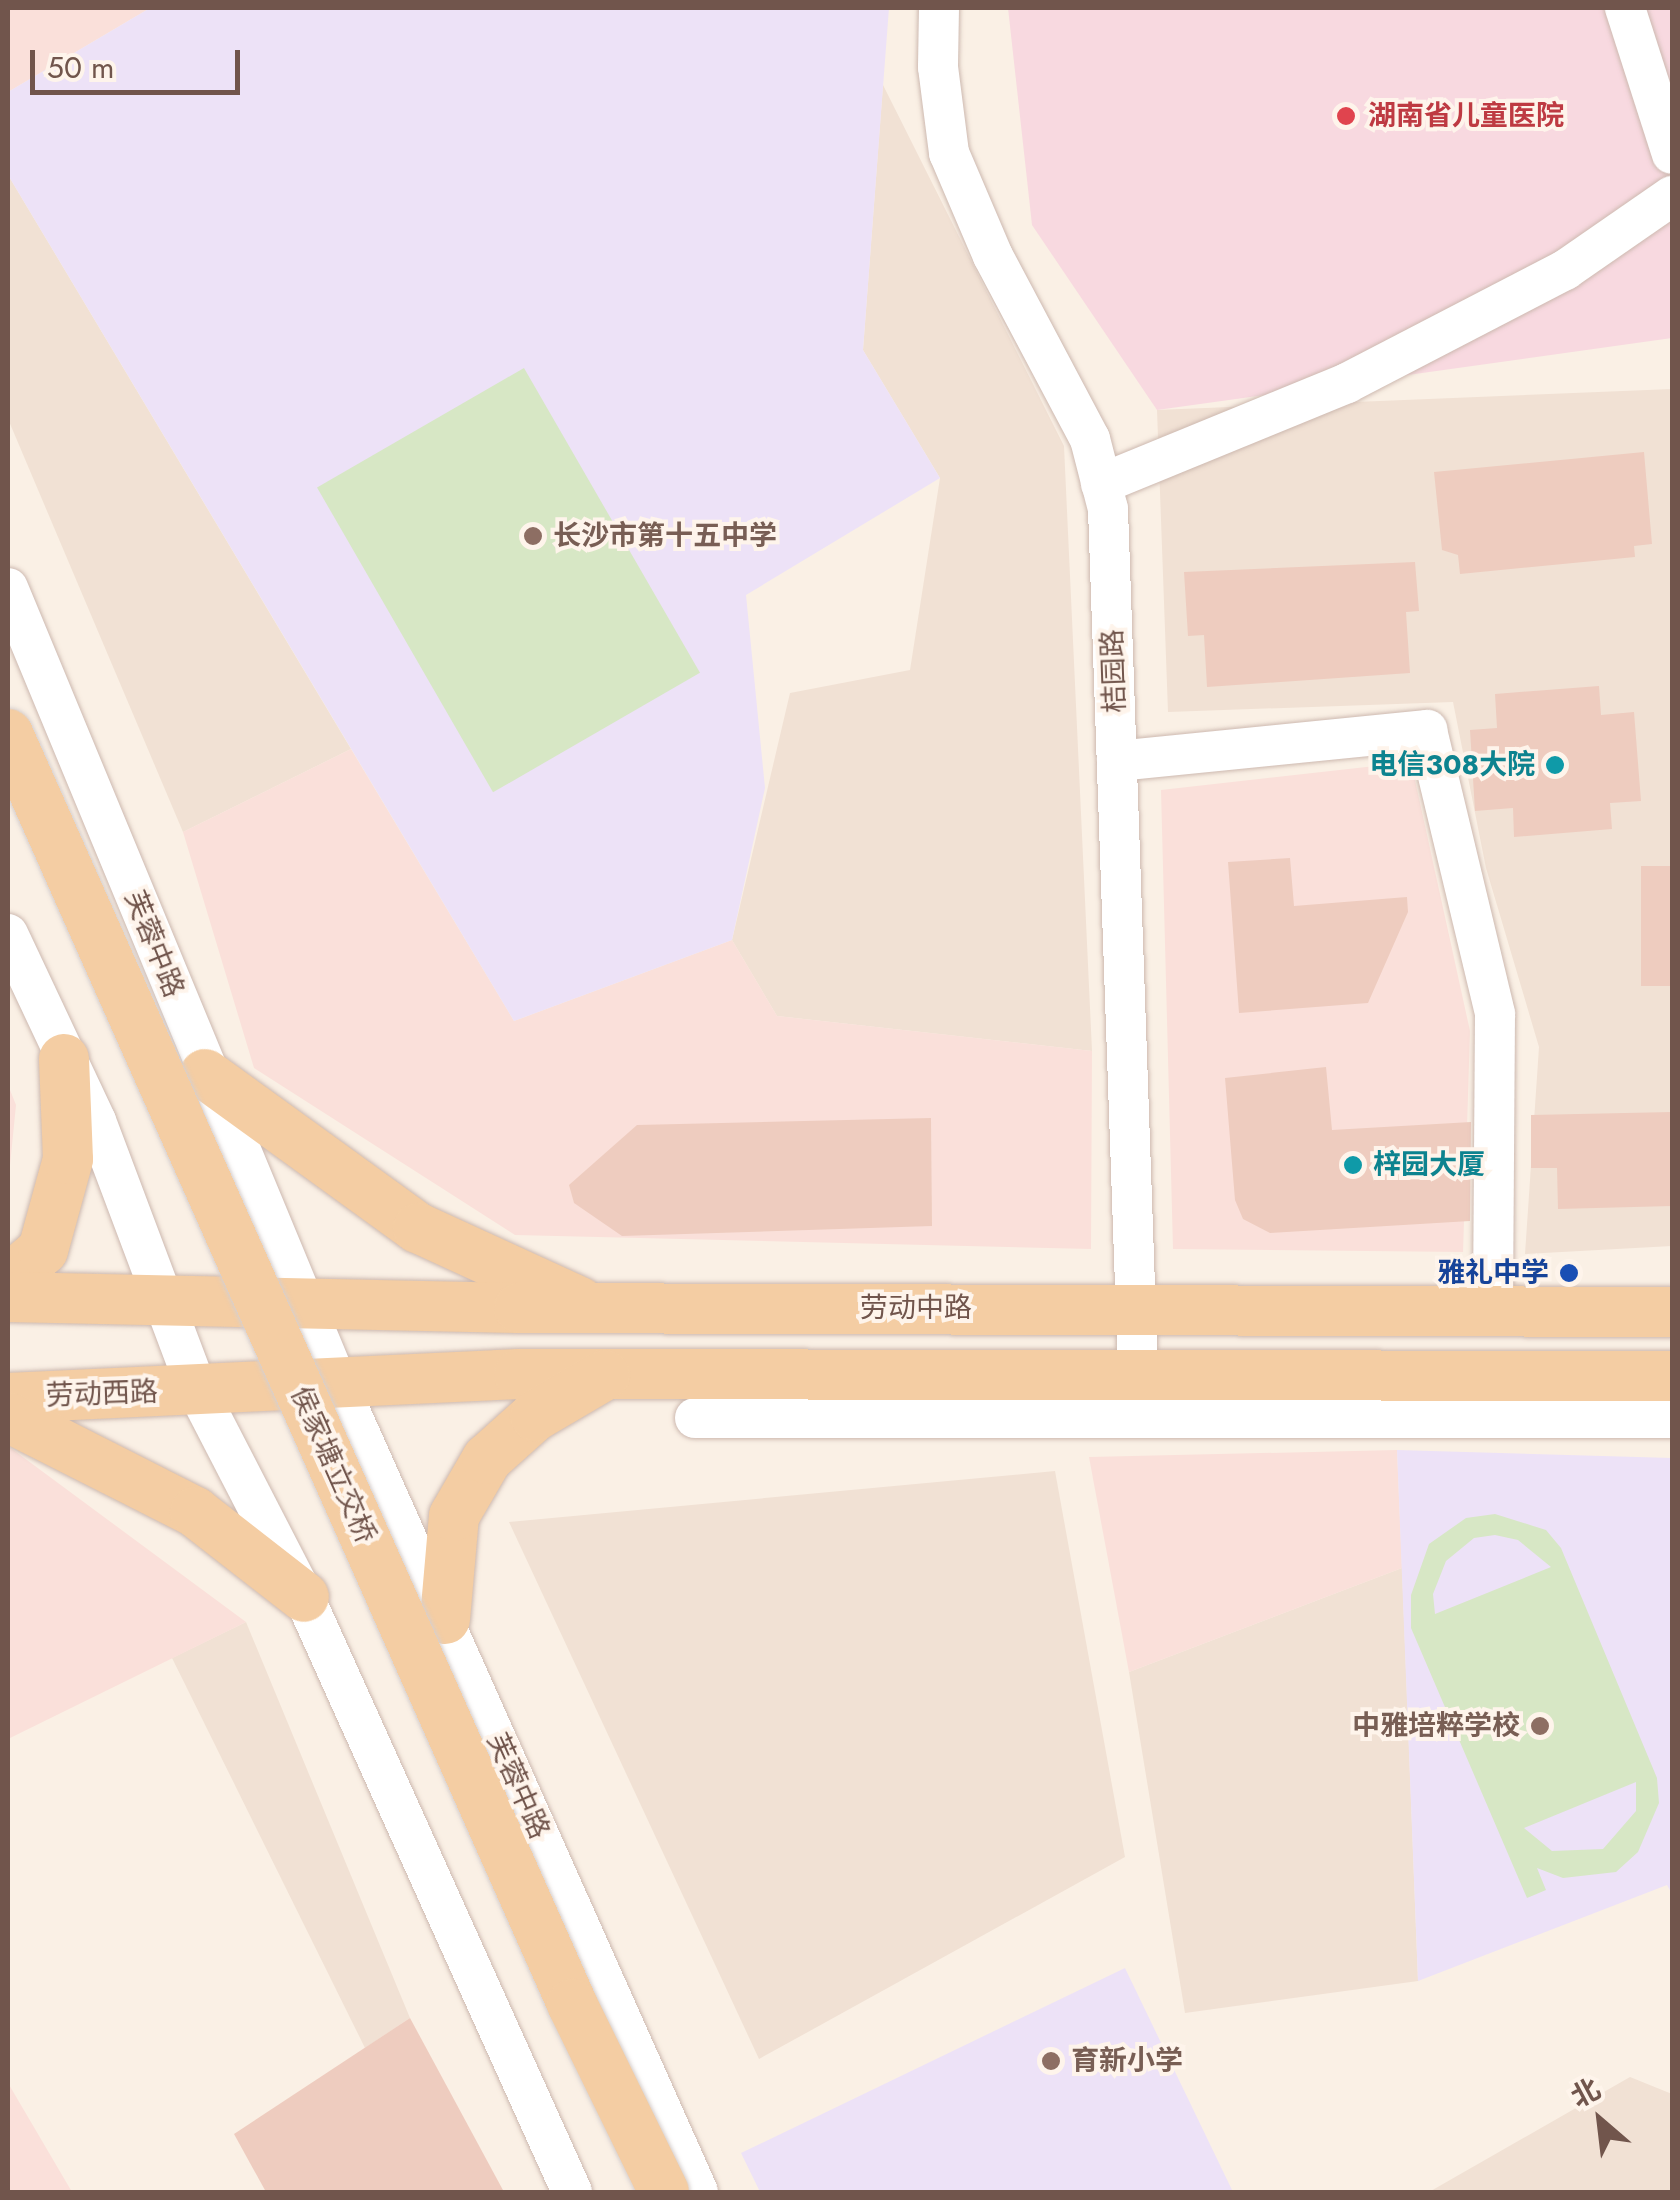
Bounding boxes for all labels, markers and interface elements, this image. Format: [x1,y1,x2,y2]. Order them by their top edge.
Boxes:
scale bar [35,30,245,92]
text: 50 m [47,46,114,89]
place label: 湖南省儿童医院 [1368,99,1564,133]
marker: 湖南省儿童医院 [1333,103,1359,129]
place label: 长沙市第十五中学 [553,519,777,553]
marker: 长沙市第十五中学 [522,525,544,547]
street label: 桔园路 [1096,628,1132,714]
place label: 电信308大院 [1370,748,1535,782]
marker: 电信308大院 [1544,754,1566,776]
street label: 芙蓉中路 [117,886,191,1002]
place label: 梓园大厦 [1373,1148,1485,1182]
marker: 梓园大厦 [1342,1154,1364,1176]
place label: 雅礼中学 [1437,1256,1549,1290]
marker: 雅礼中学 [1558,1262,1580,1284]
street label: 劳动中路 [860,1291,972,1325]
street label: 劳动西路 [45,1375,159,1413]
street label: 侯家塘立交桥 [283,1381,383,1549]
place label: 中雅培粹学校 [1352,1709,1520,1743]
marker: 中雅培粹学校 [1529,1715,1551,1737]
street label: 芙蓉中路 [480,1728,556,1844]
place label: 育新小学 [1071,2044,1183,2078]
marker: 育新小学 [1040,2050,1062,2072]
text: 北 [1564,2068,1608,2118]
north arrow [1550,2070,1650,2170]

